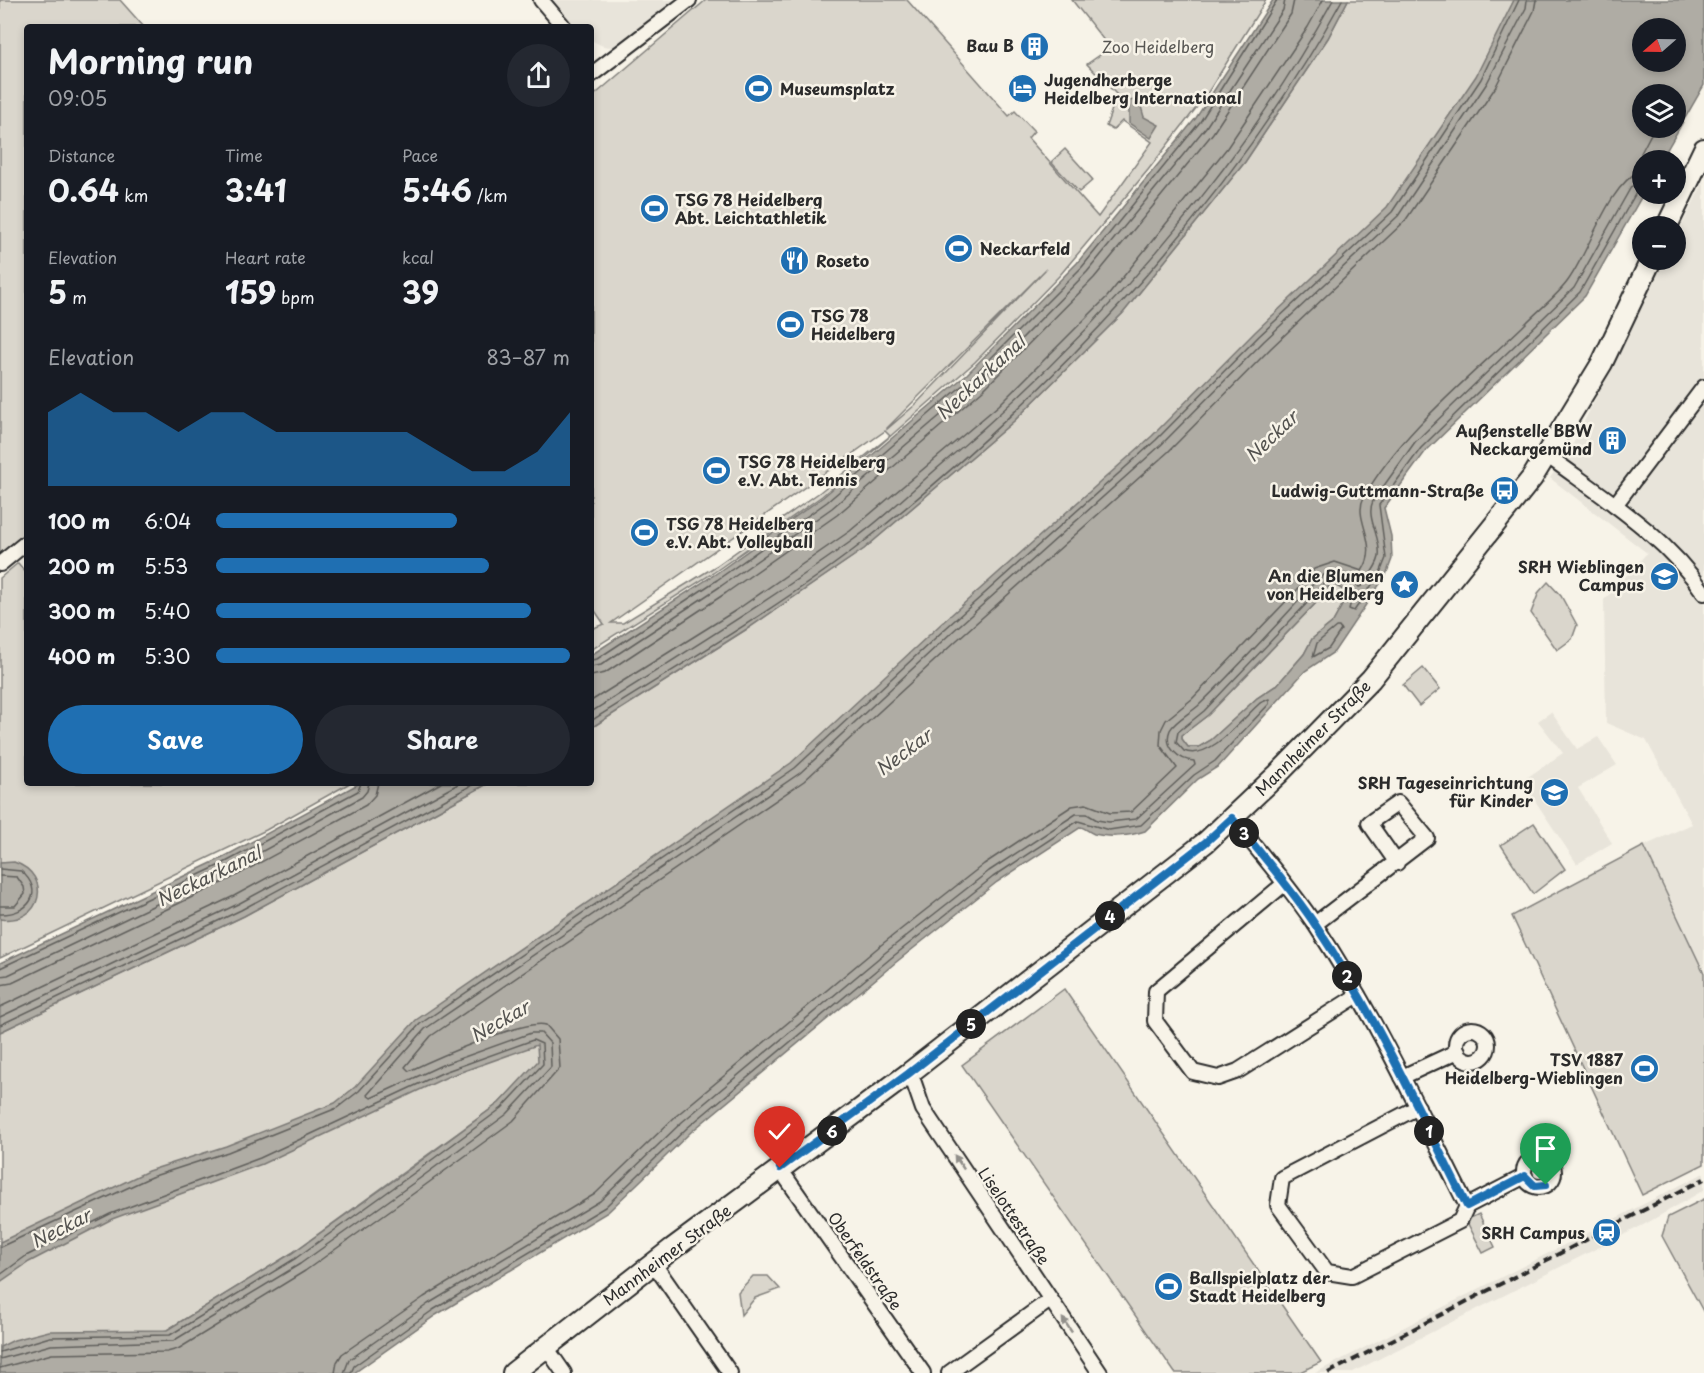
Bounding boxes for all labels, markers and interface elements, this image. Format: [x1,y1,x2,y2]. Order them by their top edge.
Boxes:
north arrow [1632,18,1686,72]
map controls [1632,18,1686,270]
building icon: Bau B [1019,30,1051,62]
place label: Bau B [966,33,1014,57]
park label: Zoo Heidelberg [1102,34,1214,58]
text: Morning run [48,35,253,85]
button: share [507,44,570,107]
place label: Jugendherberge Heidelberg International [1044,67,1241,109]
sports icon: Museumsplatz [743,73,775,105]
hotel icon: Jugendherberge Heidelberg International [1007,73,1039,105]
place label: Museumsplatz [780,76,895,100]
text: 09:05 [48,83,107,113]
button: layers [1632,84,1686,138]
text: Distance [48,143,115,167]
text: Time [225,143,263,167]
text: Pace [402,143,438,167]
button: + [1632,150,1686,204]
text: 0.64 [48,167,119,212]
text: 3:41 [225,167,287,212]
text: 5:46 [402,167,472,212]
text: km [119,183,148,207]
text: /km [472,183,508,207]
place label: TSG 78 Heidelberg Abt. Leichtathletik [675,187,827,229]
sports icon: TSG 78 Heidelberg Abt. Leichtathletik [638,193,670,225]
button: − [1632,216,1686,270]
sports icon: Neckarfeld [943,233,975,265]
place label: Neckarfeld [980,236,1070,260]
text: Elevation [48,245,117,269]
text: Heart rate [225,245,306,269]
text: kcal [402,245,434,269]
restaurant icon: Roseto [779,245,811,277]
place label: Roseto [816,248,869,272]
text: 5 [48,269,67,314]
text: 159 [225,269,276,314]
text: 39 [402,269,439,314]
text: m [67,285,87,309]
text: bpm [276,285,315,309]
place label: TSG 78 Heidelberg [811,303,896,345]
sports icon: TSG 78 Heidelberg [774,309,806,341]
water label: Neckarkanal [929,326,1033,426]
text: Elevation [48,342,134,372]
text: 83–87 m [486,342,570,372]
water label: Neckar [1238,402,1305,468]
place label: Außenstelle BBW Neckargemünd [1455,418,1592,460]
building icon: Außenstelle BBW Neckargemünd [1597,424,1629,456]
place label: TSG 78 Heidelberg e.V. Abt. Tennis [738,449,886,491]
sports icon: TSG 78 Heidelberg e.V. Abt. Tennis [701,455,733,487]
bus stop icon: Ludwig-Guttmann-Straße [1489,475,1521,507]
place label: Ludwig-Guttmann-Straße [1272,478,1484,502]
text: 100 m [48,506,110,536]
text: 6:04 [144,506,192,536]
place label: TSG 78 Heidelberg e.V. Abt. Volleyball [666,511,814,553]
sports icon: TSG 78 Heidelberg e.V. Abt. Volleyball [629,517,661,549]
text: 200 m [48,551,115,581]
text: 5:53 [144,551,188,581]
place label: SRH Wieblingen Campus [1518,554,1644,596]
school or university icon: SRH Wieblingen Campus [1649,560,1681,592]
place label: An die Blumen von Heidelberg [1266,563,1384,605]
place icon: An die Blumen von Heidelberg [1389,569,1421,601]
text: 300 m [48,596,116,626]
text: 5:40 [144,596,190,626]
text: 400 m [48,641,116,671]
text: 5:30 [144,641,190,671]
street label: Mannheimer Straße [1249,674,1376,801]
button: Save [48,705,303,774]
button: Share [315,705,570,774]
water label: Neckar [869,720,939,782]
place label: SRH Tageseinrichtung für Kinder [1358,770,1534,812]
school or university icon: SRH Tageseinrichtung für Kinder [1538,776,1570,808]
pin: 3 [1229,818,1259,848]
text: 3 [1239,821,1249,845]
water label: Neckarkanal [151,837,268,913]
pin: 4 [1095,901,1125,931]
text: 4 [1105,904,1115,928]
pin: 2 [1332,961,1362,991]
text: 2 [1341,964,1353,988]
water label: Neckar [465,992,536,1048]
pin: 5 [956,1009,986,1039]
text: 5 [966,1012,976,1036]
place label: TSV 1887 Heidelberg-Wieblingen [1445,1047,1624,1089]
sports icon: TSV 1887 Heidelberg-Wieblingen [1628,1053,1660,1085]
pin [754,1106,805,1168]
icon: check [763,1115,796,1148]
pin: 6 [817,1116,847,1146]
pin: 1 [1414,1116,1444,1146]
text: 6 [826,1119,838,1143]
text: 1 [1425,1119,1433,1143]
pin [1520,1123,1571,1185]
icon: arrive [1529,1132,1562,1165]
one-way arrow [953,1155,965,1171]
street label: Liselottestraße [973,1162,1056,1269]
street label: Mannheimer Straße [597,1198,736,1310]
water label: Neckar [26,1200,98,1254]
street label: Oberfeldstraße [823,1206,909,1314]
station icon: SRH Campus [1590,1217,1622,1249]
place label: SRH Campus [1481,1220,1585,1244]
place label: Ballspielplatz der Stadt Heidelberg [1189,1265,1331,1307]
sports icon: Ballspielplatz der Stadt Heidelberg [1152,1271,1184,1303]
one-way arrow [1061,1317,1073,1333]

